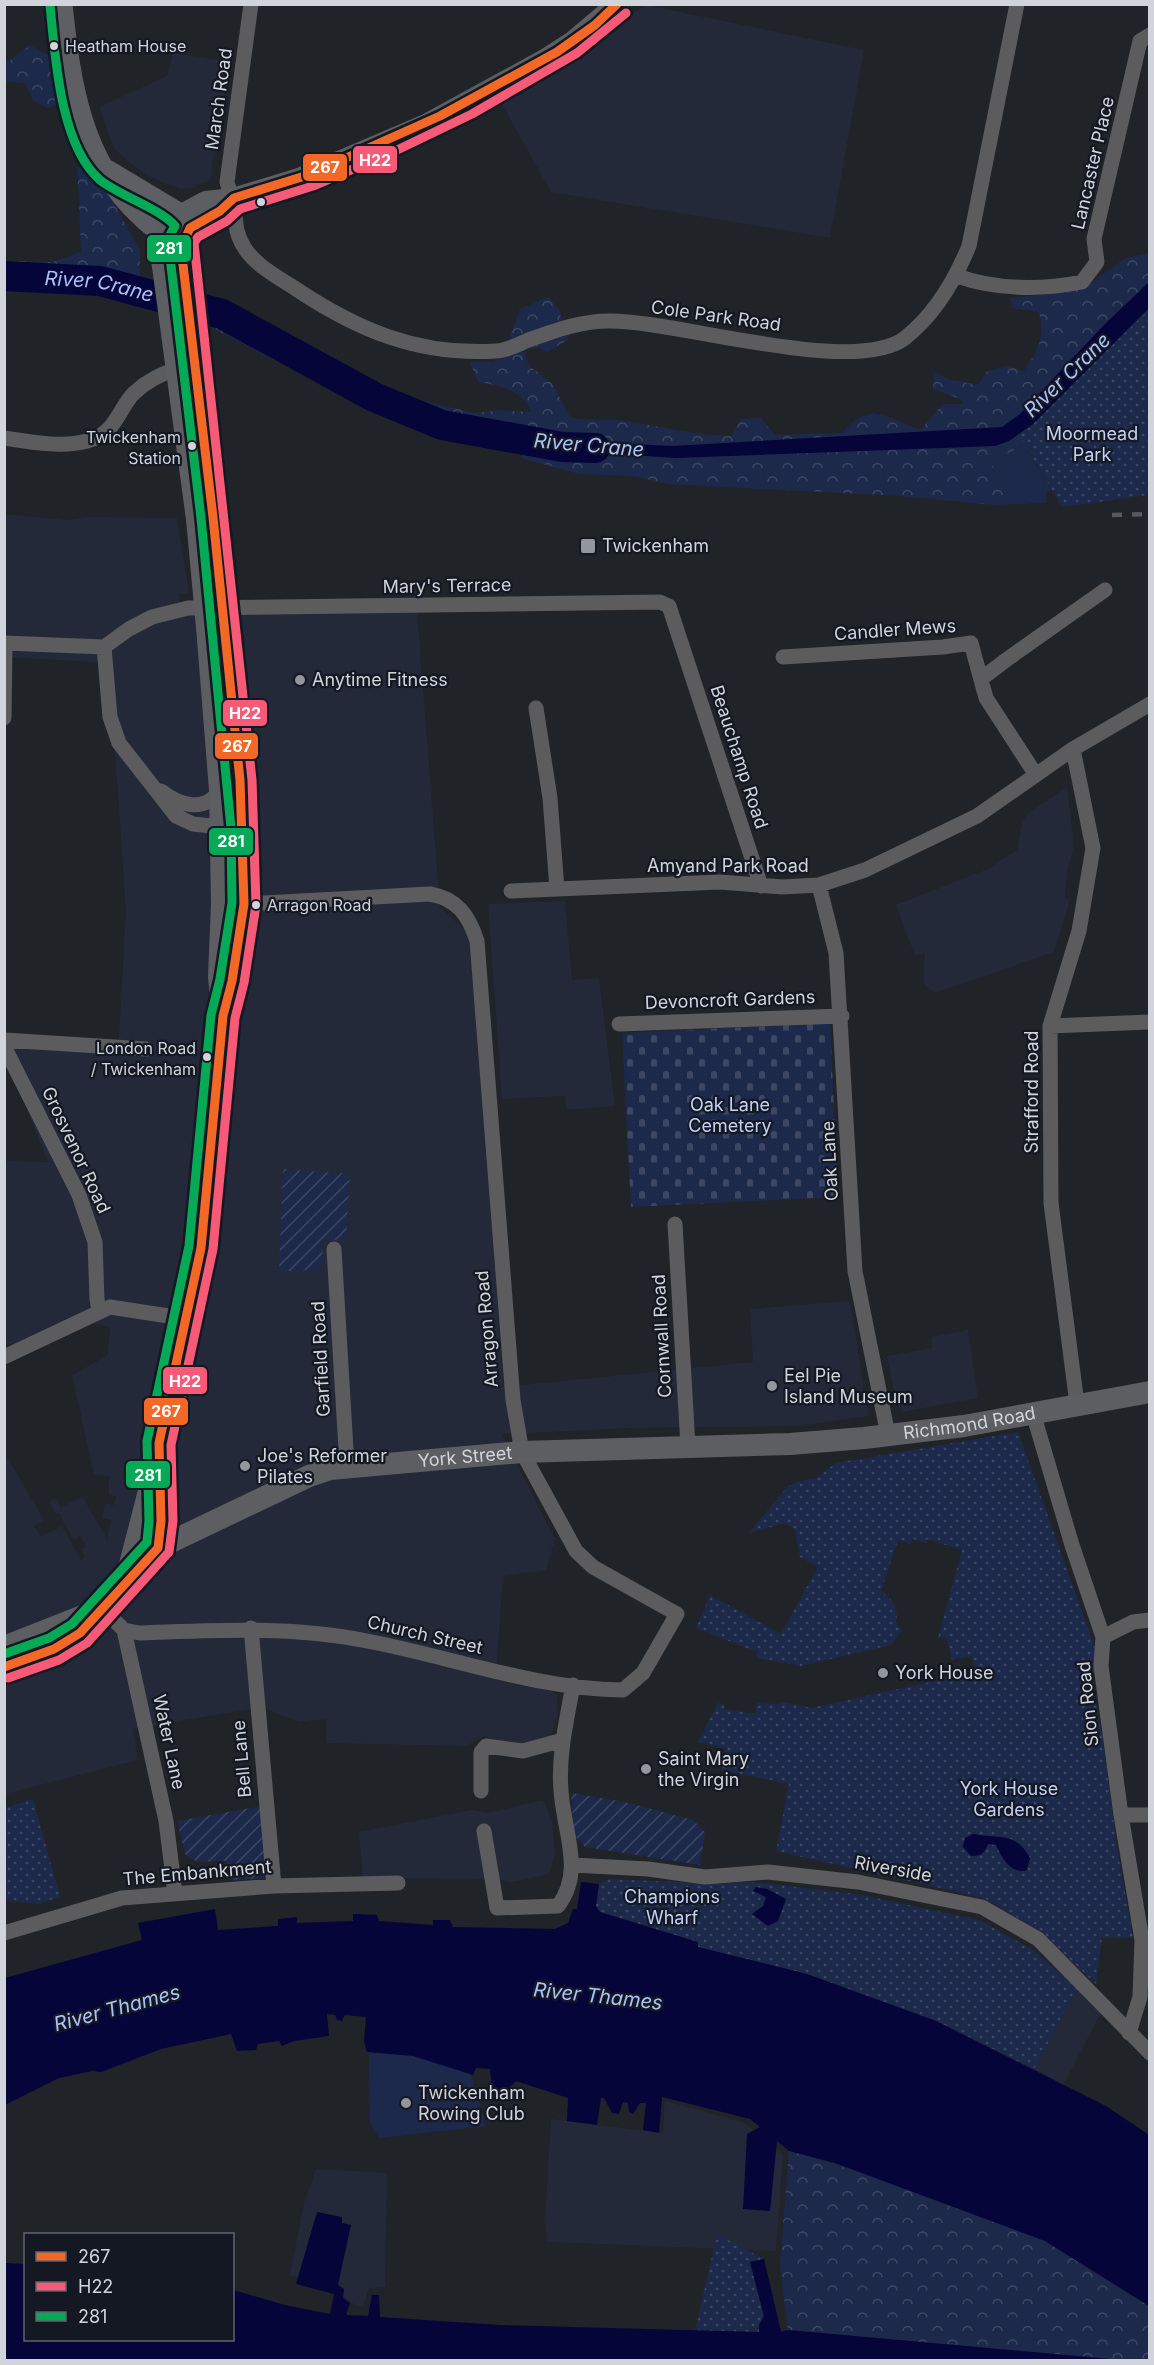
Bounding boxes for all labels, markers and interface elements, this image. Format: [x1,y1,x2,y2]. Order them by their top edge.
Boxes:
place label: Heatham House [65,36,186,56]
marker: Heatham House [48,40,60,52]
street label: March Road [201,47,236,151]
street label: Lancaster Place [1067,94,1118,231]
line badge: H22 [352,145,398,174]
text: H22 [359,150,391,170]
line badge: 267 [302,153,348,182]
text: 267 [310,157,340,177]
unlabelled marker [255,196,267,208]
line badge: 281 [146,234,192,263]
text: 281 [155,238,183,258]
water label: River Crane [44,266,156,307]
street label: Cole Park Road [650,296,782,335]
water label: River Crane [1019,328,1115,422]
park label: Moormead Park [1046,423,1138,465]
place label: Twickenham Station [86,427,181,468]
water label: River Crane [533,428,645,462]
marker: Twickenham Station [186,440,198,452]
place label: Twickenham [602,535,709,556]
marker: Twickenham [579,537,597,555]
street label: Mary's Terrace [382,574,512,597]
street label: Candler Mews [833,615,957,644]
place label: Anytime Fitness [312,669,448,690]
marker: Anytime Fitness [293,673,307,687]
street label: Beauchamp Road [706,683,773,831]
line badge: H22 [222,699,268,727]
text: H22 [229,703,261,723]
line badge: 267 [214,732,259,760]
text: 267 [222,736,252,756]
line badge: 281 [208,827,254,856]
text: 281 [217,831,245,851]
street label: Amyand Park Road [647,855,809,876]
place label: Arragon Road [267,895,371,915]
marker: Arragon Road [250,899,262,911]
street label: Devoncroft Gardens [644,986,816,1013]
street label: Strafford Road [1021,1030,1042,1154]
place label: London Road / Twickenham [91,1038,196,1079]
marker: London Road / Twickenham [201,1051,213,1063]
street label: Grosvenor Road [38,1083,115,1216]
park label: Oak Lane Cemetery [688,1094,772,1136]
street label: Oak Lane [817,1120,842,1202]
street label: Arragon Road [471,1270,502,1388]
street label: Cornwall Road [648,1274,675,1398]
street label: Garfield Road [307,1301,334,1417]
place label: Eel Pie Island Museum [784,1365,913,1407]
line badge: H22 [162,1366,208,1395]
text: H22 [169,1371,201,1391]
marker: Eel Pie Island Museum [765,1379,779,1393]
line badge: 267 [143,1397,189,1426]
text: 267 [151,1401,181,1421]
street label: Richmond Road [902,1402,1037,1443]
street label: York Street [417,1442,513,1471]
place label: Joe's Reformer Pilates [257,1445,387,1487]
marker: Joe's Reformer Pilates [238,1459,252,1473]
line badge: 281 [125,1460,171,1489]
text: 281 [134,1465,162,1485]
street label: Church Street [365,1611,485,1658]
street label: Sion Road [1073,1660,1102,1748]
place label: York House [895,1662,993,1683]
marker: York House [876,1666,890,1680]
street label: Water Lane [149,1693,190,1791]
street label: Bell Lane [228,1720,255,1799]
place label: Saint Mary the Virgin [658,1748,749,1790]
marker: Saint Mary the Virgin [639,1762,653,1776]
park label: York House Gardens [960,1778,1058,1820]
street label: Riverside [853,1851,933,1886]
street label: The Embankment [122,1856,272,1889]
park label: Champions Wharf [624,1886,720,1928]
water label: River Thames [532,1977,664,2015]
water label: River Thames [51,1980,183,2036]
place label: Twickenham Rowing Club [418,2082,525,2124]
marker: Twickenham Rowing Club [399,2096,413,2110]
legend [24,2233,234,2341]
text: 267 [78,2246,110,2267]
text: H22 [78,2276,113,2297]
text: 281 [78,2306,107,2327]

